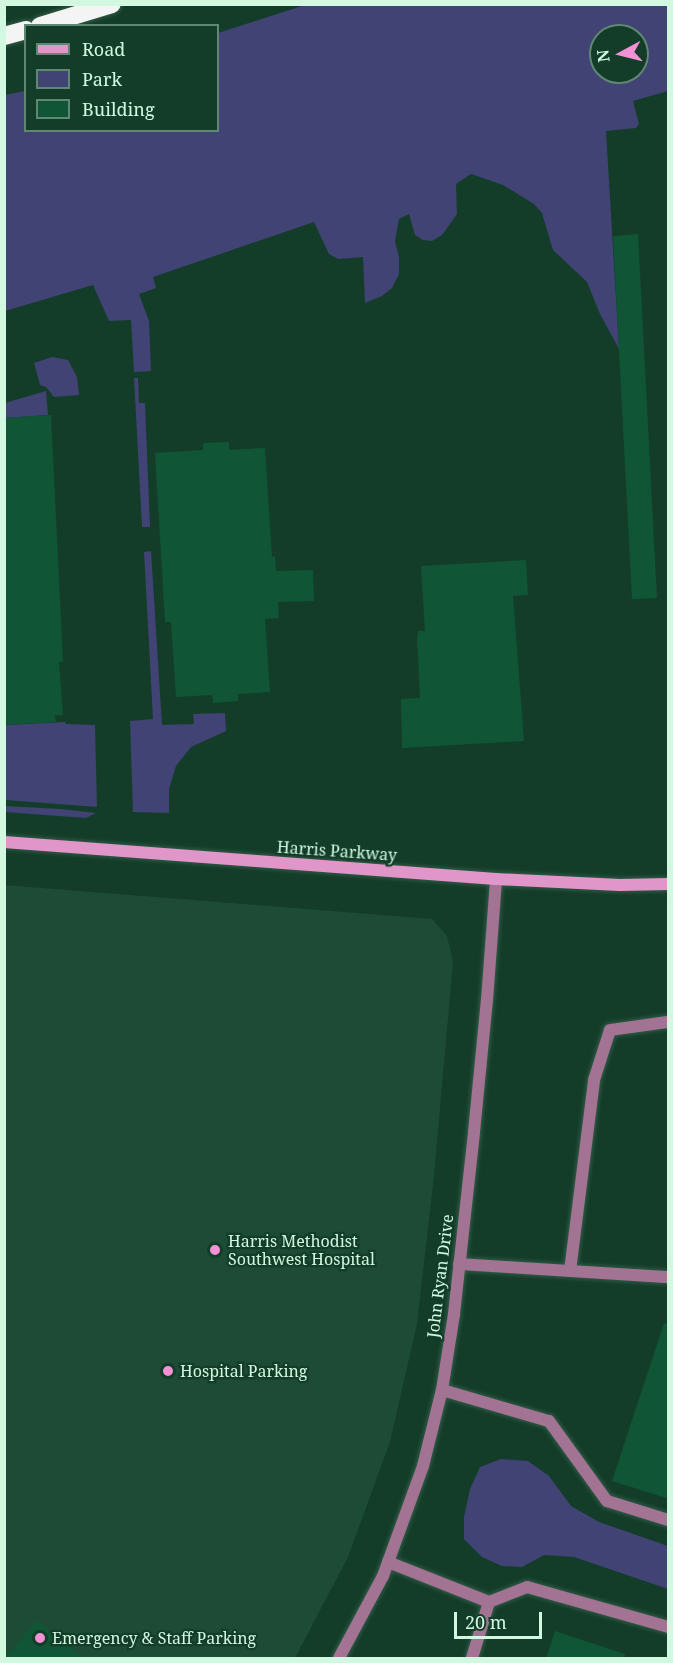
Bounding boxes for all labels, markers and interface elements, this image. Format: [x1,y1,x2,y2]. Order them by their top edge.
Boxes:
legend [24,24,219,132]
north arrow [589,24,649,84]
text: Road [82,37,125,61]
text: N [591,48,615,64]
text: Park [82,67,122,91]
text: Building [82,97,155,121]
street label: Harris Parkway [276,837,398,865]
street label: John Ryan Drive [423,1213,457,1339]
place label: Harris Methodist Southwest Hospital [228,1231,375,1269]
marker: Harris Methodist Southwest Hospital [206,1241,224,1259]
place label: Hospital Parking [180,1361,307,1381]
marker: Hospital Parking [161,1364,175,1378]
scale bar [457,1600,546,1638]
text: 20 m [465,1610,507,1634]
place label: Emergency & Staff Parking [52,1628,256,1648]
marker: Emergency & Staff Parking [33,1631,47,1645]

